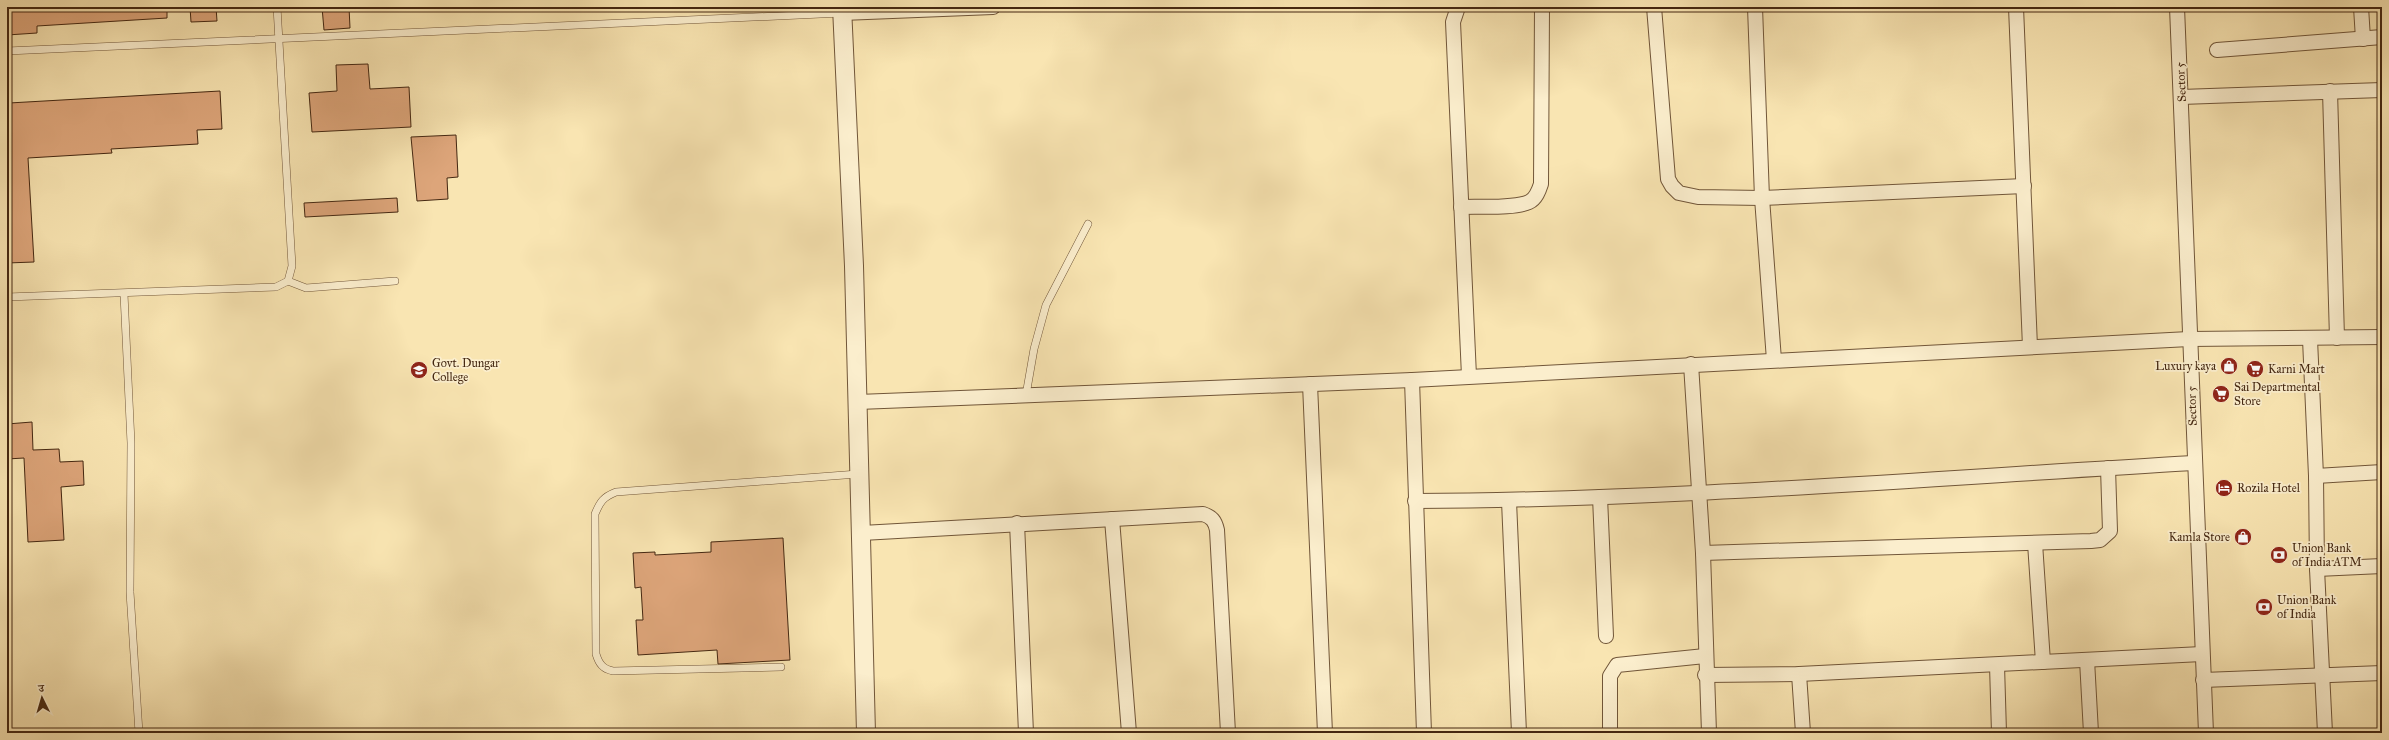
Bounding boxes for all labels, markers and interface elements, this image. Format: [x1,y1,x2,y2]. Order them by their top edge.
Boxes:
street label: Sector 5 [2173,61,2189,102]
place label: Govt. Dungar College [432,356,500,385]
shop icon: Luxury kaya [2219,356,2239,376]
place label: Luxury kaya [2155,359,2217,373]
supermarket icon: Karni Mart [2245,359,2265,379]
school or university icon: Govt. Dungar College [409,360,429,380]
place label: Karni Mart [2268,362,2325,376]
place label: Sai Departmental Store [2234,380,2321,408]
supermarket icon: Sai Departmental Store [2211,384,2231,404]
street label: Sector 5 [2184,385,2200,426]
hotel icon: Rozila Hotel [2214,478,2234,498]
place label: Rozila Hotel [2237,481,2301,495]
shop icon: Kamla Store [2233,527,2253,547]
place label: Kamla Store [2169,530,2230,544]
place label: Union Bank of India ATM [2292,541,2362,569]
bank icon: Union Bank of India ATM [2269,545,2289,565]
place label: Union Bank of India [2277,593,2337,621]
bank icon: Union Bank of India [2254,597,2274,617]
north arrow [22,678,62,718]
text: उ [37,682,46,695]

